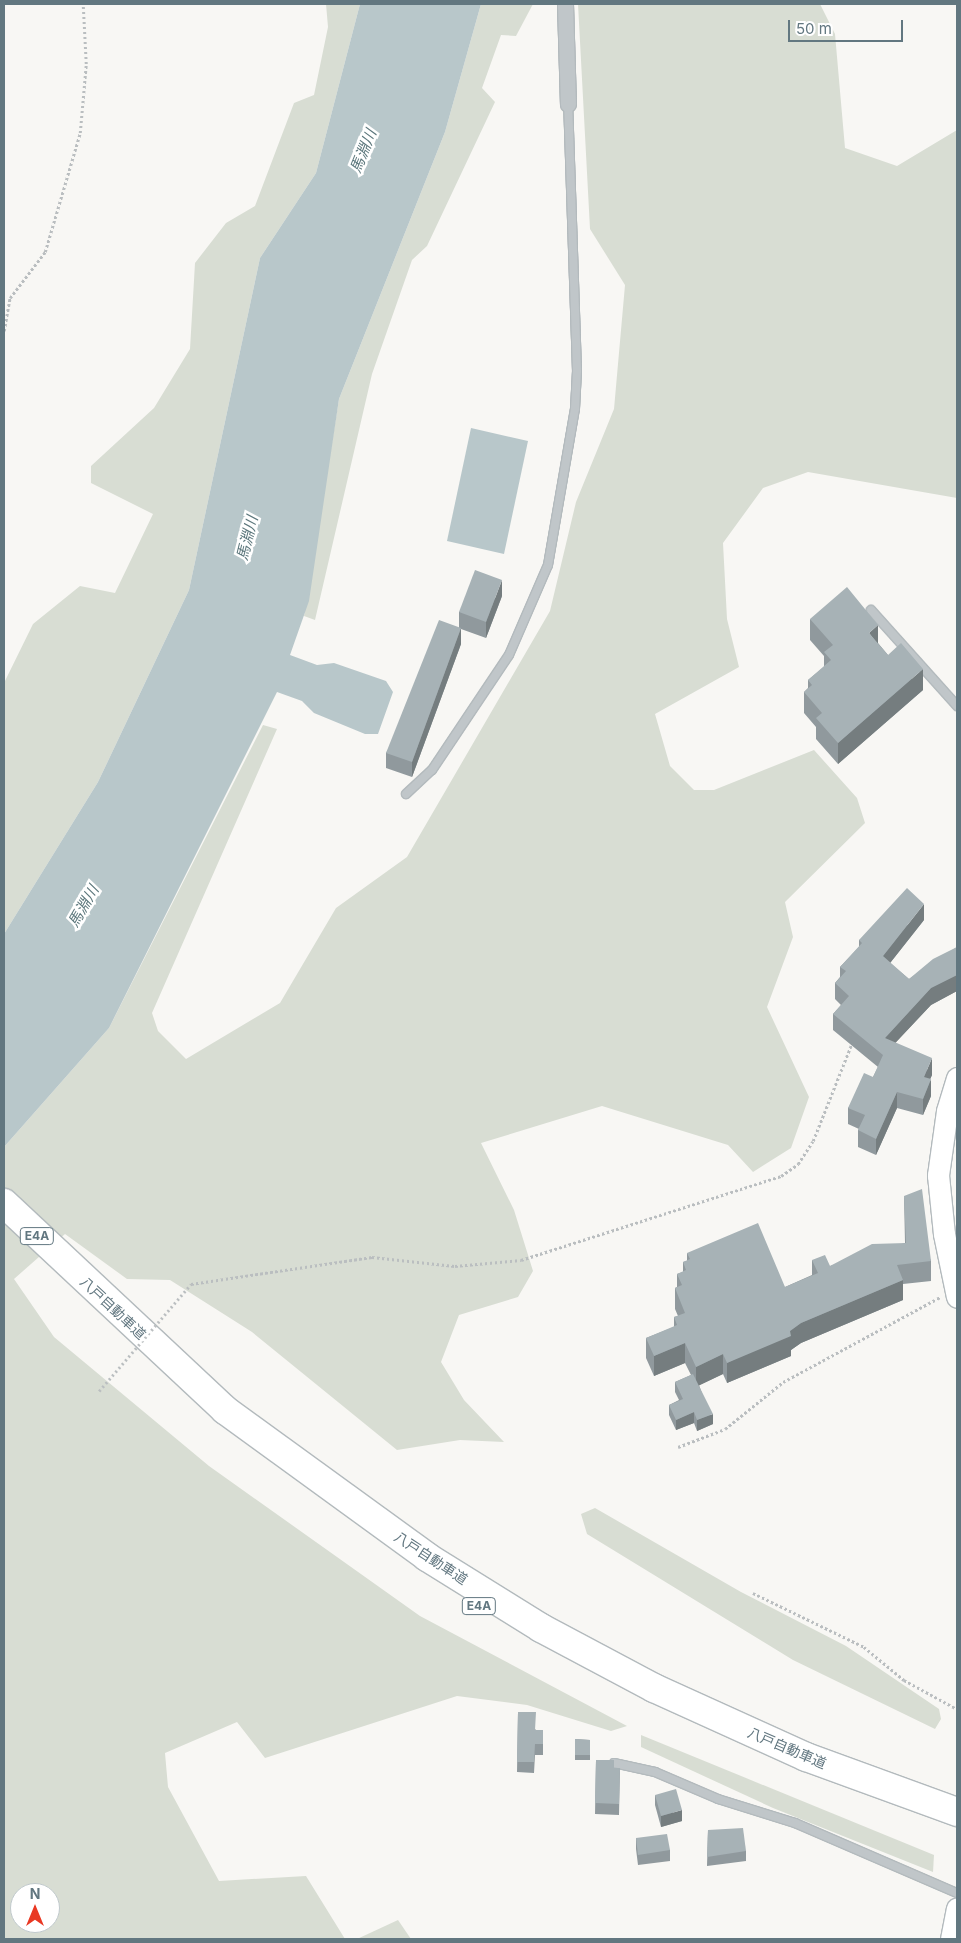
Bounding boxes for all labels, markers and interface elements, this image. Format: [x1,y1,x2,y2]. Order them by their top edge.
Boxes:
scale bar [791,10,906,42]
text: 50 m [796,19,832,38]
water label: 馬淵川 [346,127,380,175]
water label: 馬淵川 [233,514,261,562]
water label: 馬淵川 [64,882,102,930]
road number: E4A [20,1226,54,1246]
street label: 八戸自動車道 [77,1273,149,1343]
street label: 八戸自動車道 [391,1528,471,1588]
road number: E4A [462,1596,496,1615]
street label: 八戸自動車道 [745,1724,829,1772]
north arrow [10,1883,60,1933]
text: N [30,1885,40,1902]

